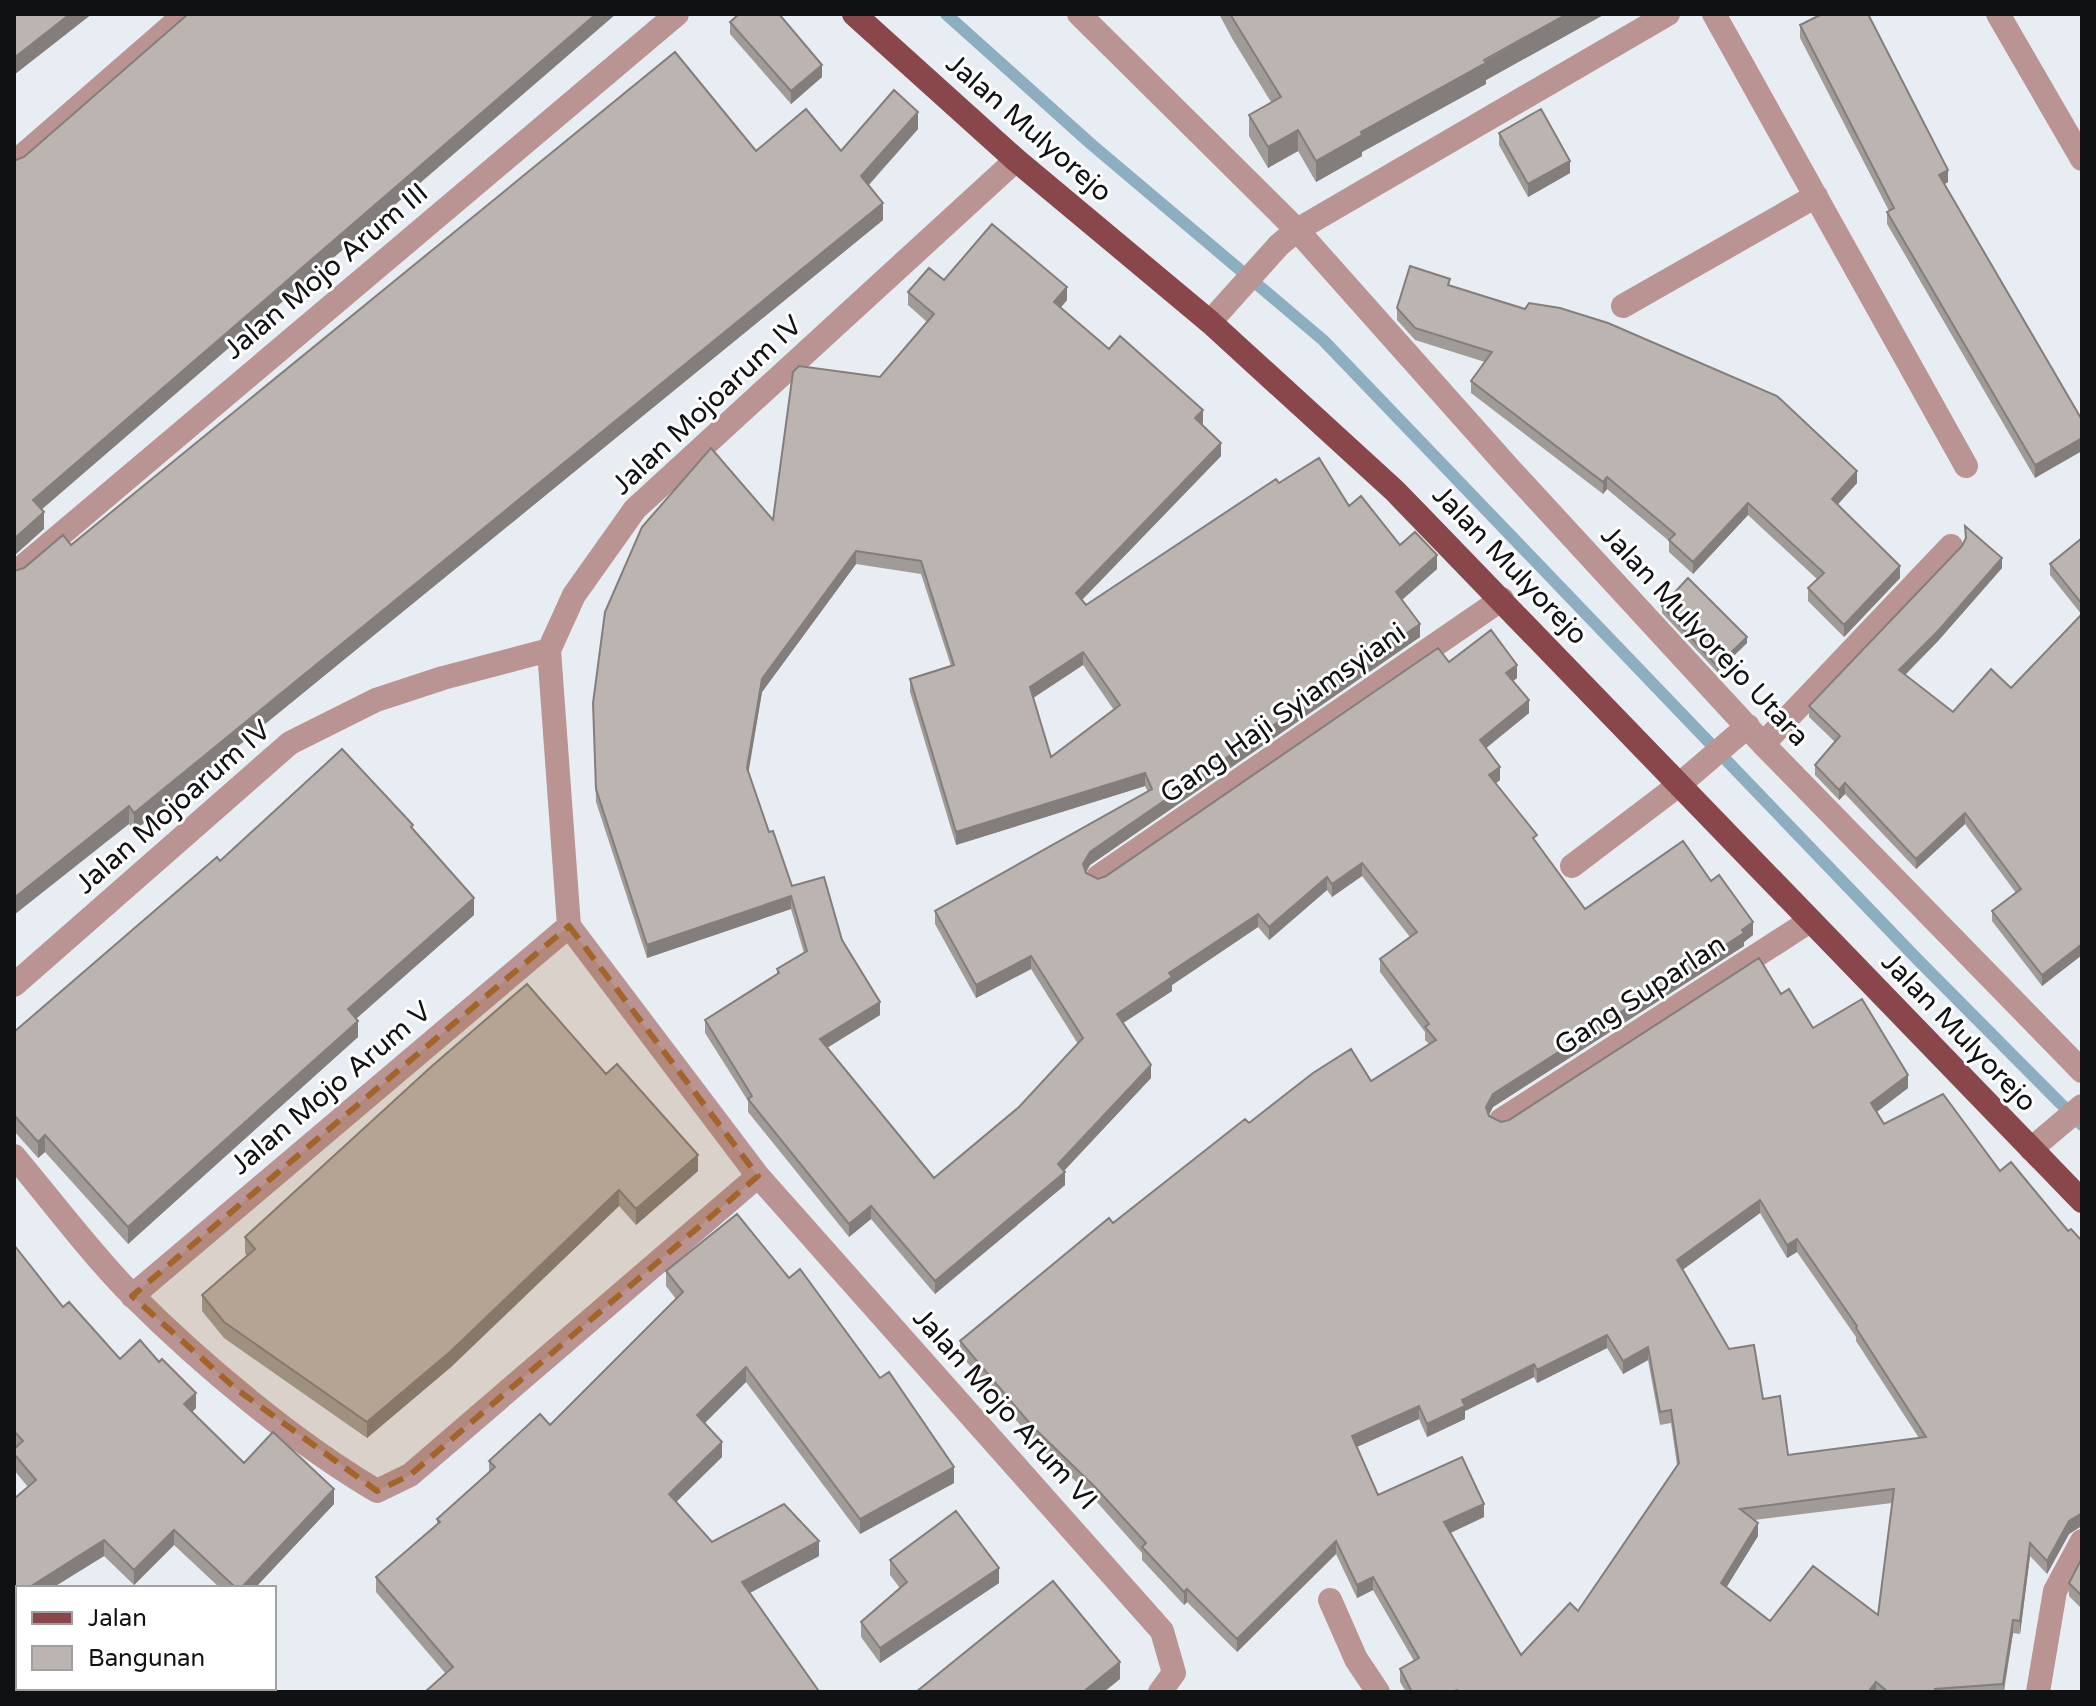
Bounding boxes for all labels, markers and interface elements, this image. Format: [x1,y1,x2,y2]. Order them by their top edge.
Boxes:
street label: Jalan Mulyorejo [939,47,1119,209]
street label: Jalan Mojo Arum III [217,176,435,366]
street label: Jalan Mojoarum IV [605,308,809,502]
street label: Jalan Mulyorejo [1425,478,1595,652]
street label: Jalan Mulyorejo Utara [1594,518,1816,754]
street label: Gang Haji Syiamsyiani [1154,615,1412,811]
street label: Jalan Mojoarum IV [68,713,278,901]
street label: Gang Suparlan [1548,927,1732,1063]
street label: Jalan Mulyorejo [1874,945,2044,1119]
street label: Jalan Mojo Arum V [224,994,438,1182]
street label: Jalan Mojo Arum VI [905,1301,1105,1517]
legend [16,1586,276,1690]
text: Jalan [88,1604,147,1633]
text: Bangunan [88,1644,205,1673]

